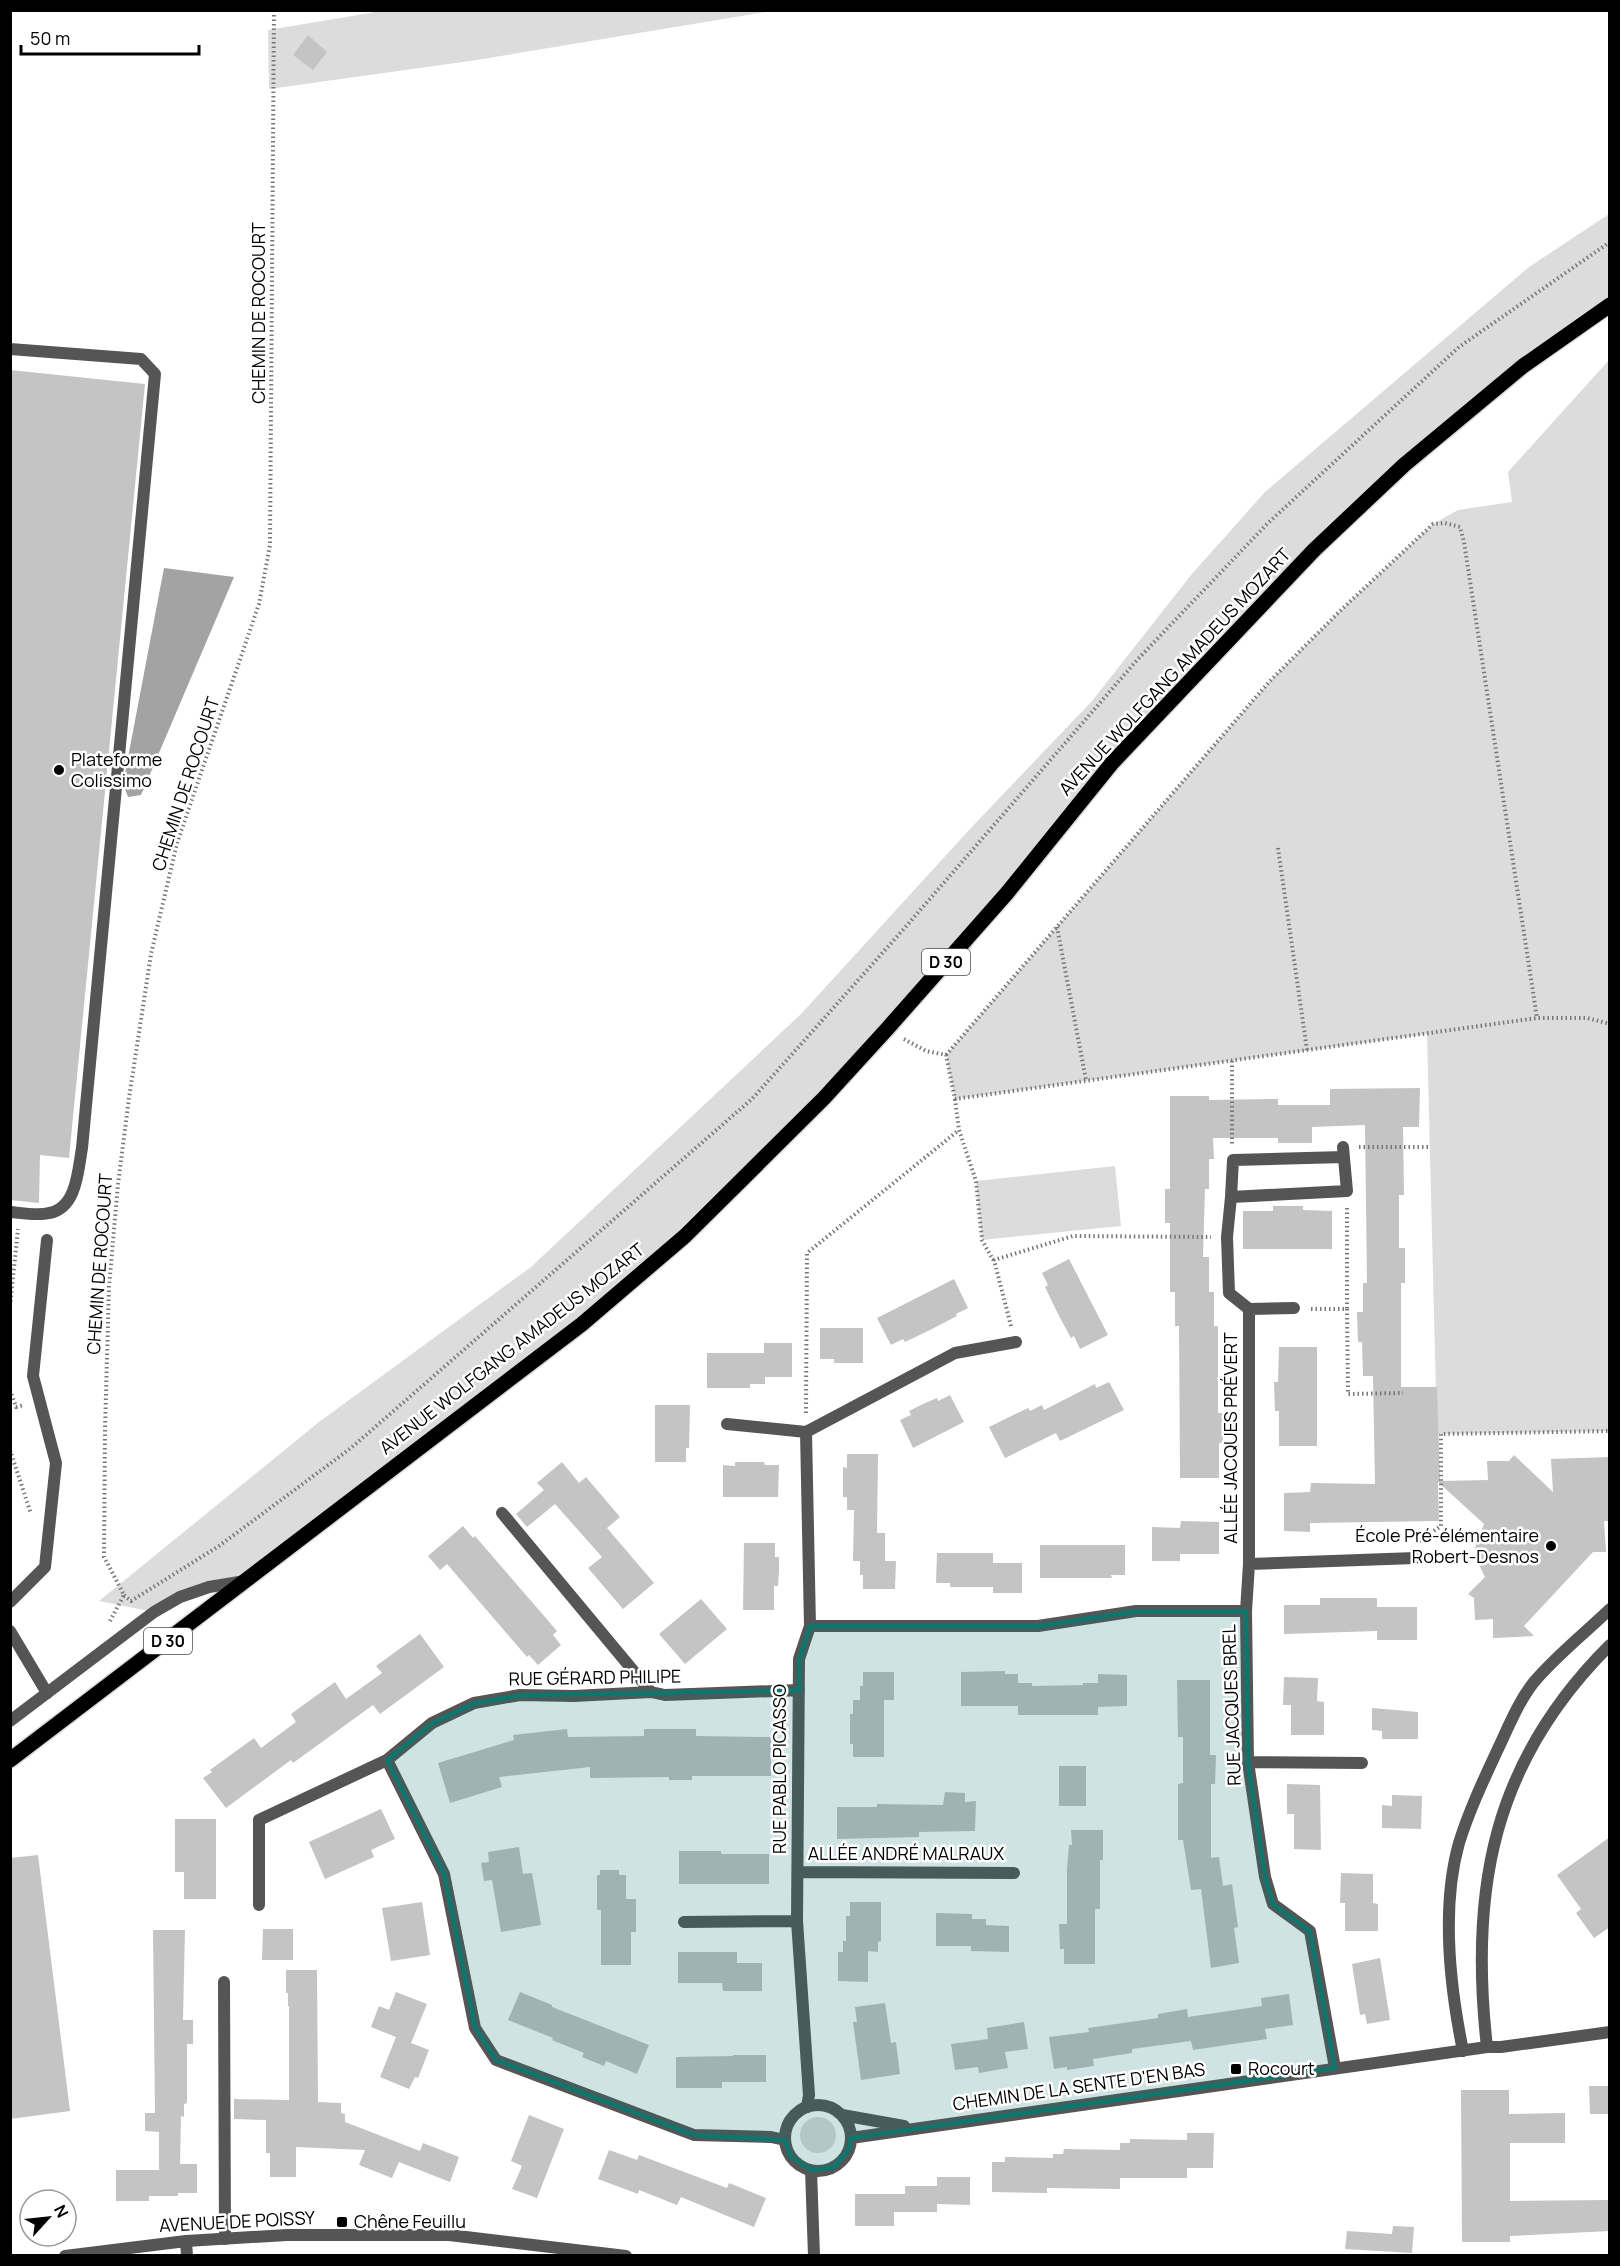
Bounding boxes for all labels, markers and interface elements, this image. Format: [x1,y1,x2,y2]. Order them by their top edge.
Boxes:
scale bar [21,18,200,56]
text: 50 m [30,26,70,50]
street label: CHEMIN DE ROCOURT [246,222,270,404]
street label: AVENUE WOLFGANG AMADEUS MOZART [1053,542,1296,800]
street label: CHEMIN DE ROCOURT [146,693,225,874]
place label: Plateforme Colissimo [71,747,162,792]
marker: Plateforme Colissimo [52,763,66,777]
road number: D 30 [922,949,970,975]
street label: CHEMIN DE ROCOURT [81,1172,117,1355]
street label: AVENUE WOLFGANG AMADEUS MOZART [374,1237,649,1459]
street label: ALLÉE JACQUES PRÉVERT [1218,1332,1242,1544]
place label: École Pré-élémentaire Robert-Desnos [1355,1523,1539,1568]
marker: École Pré-élémentaire Robert-Desnos [1544,1539,1558,1553]
street label: RUE JACQUES BREL [1216,1624,1246,1786]
road number: D 30 [144,1628,192,1654]
street label: RUE GÉRARD PHILIPE [509,1663,681,1691]
street label: RUE PABLO PICASSO [767,1684,791,1854]
street label: ALLÉE ANDRÉ MALRAUX [808,1841,1004,1865]
street label: CHEMIN DE LA SENTE D'EN BAS [951,2056,1207,2116]
place label: Rocourt [1248,2056,1315,2080]
marker: Rocourt [1229,2062,1243,2076]
north arrow [18,2188,78,2248]
text: N [49,2201,74,2221]
street label: AVENUE DE POISSY [158,2205,316,2237]
place label: Chêne Feuillu [354,2209,466,2233]
marker: Chêne Feuillu [335,2215,349,2229]

